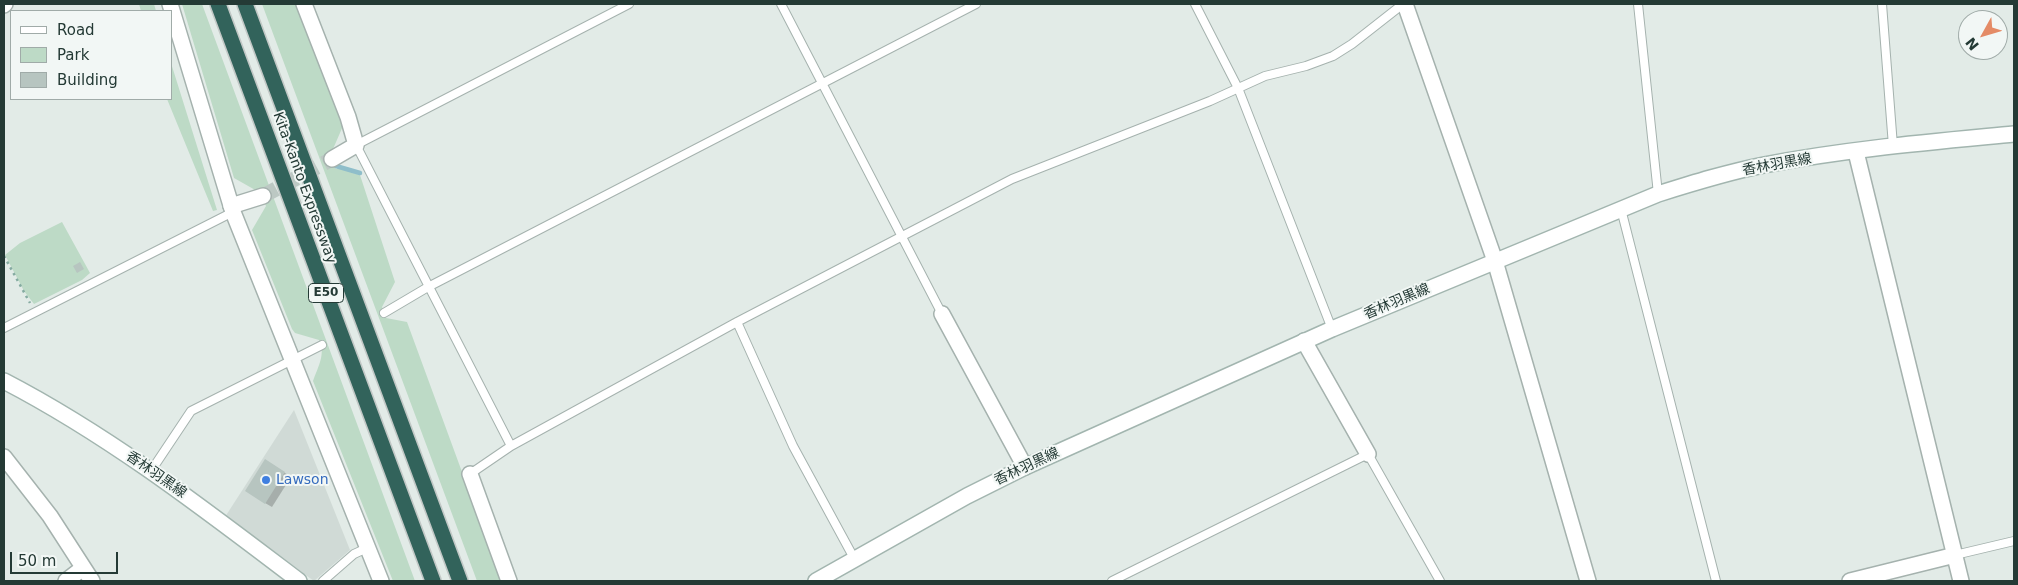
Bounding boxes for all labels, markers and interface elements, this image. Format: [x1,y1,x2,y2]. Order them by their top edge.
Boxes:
legend [10,10,172,100]
north arrow [1958,10,2008,60]
text: Road [57,21,95,39]
text: N [1962,34,1982,53]
text: Park [57,46,89,64]
text: Building [57,71,118,89]
street label: Kita-Kanto Expressway [269,110,339,266]
street label: 香林羽黒線 [1741,151,1813,179]
street label: 香林羽黒線 [1362,281,1432,323]
road number: E50 [308,284,344,302]
street label: 香林羽黒線 [992,445,1062,489]
street label: 香林羽黒線 [123,448,189,502]
place label: Lawson [276,472,329,488]
marker: Lawson [260,474,272,486]
scale bar [12,542,120,574]
text: 50 m [18,552,56,570]

